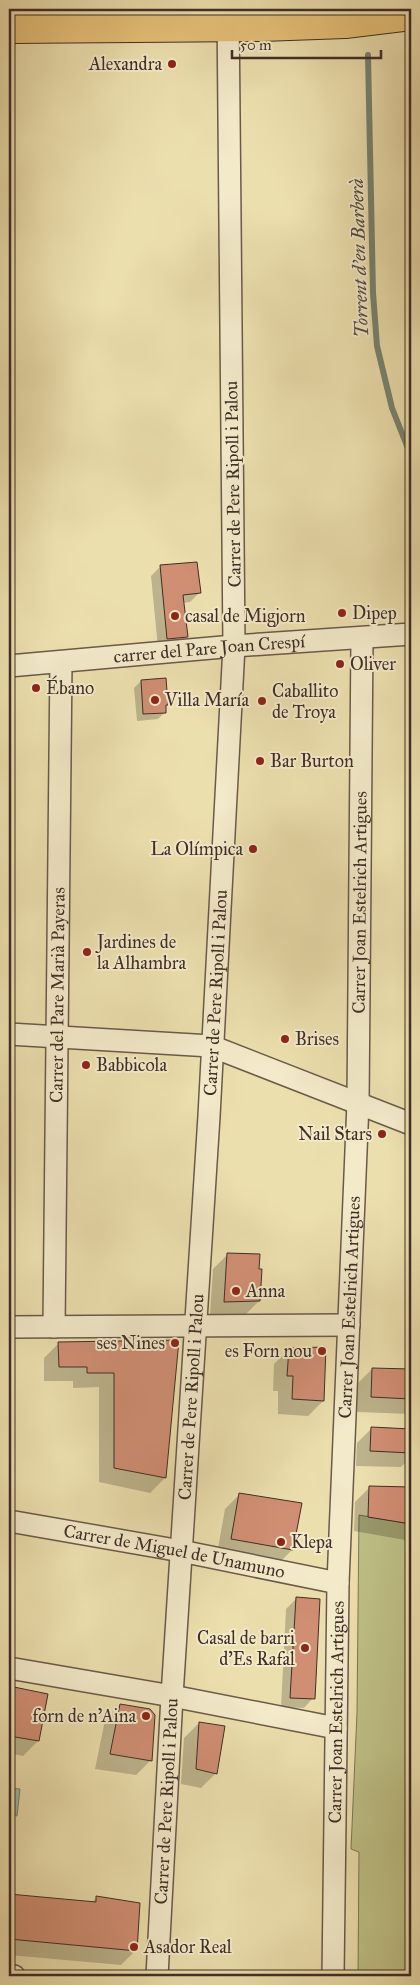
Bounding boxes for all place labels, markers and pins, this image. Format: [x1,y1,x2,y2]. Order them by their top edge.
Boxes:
place label: Alexandra [88,53,162,75]
marker: Alexandra [166,58,178,70]
place label: Dipep [352,602,397,624]
place label: casal de Migjorn [185,605,306,628]
marker: Dipep [336,607,348,619]
marker: casal de Migjorn [169,610,181,622]
place label: Oliver [350,653,396,675]
marker: Oliver [334,658,346,670]
place label: Ébano [46,675,94,699]
place label: Caballito de Troya [272,680,338,723]
marker: Ébano [30,682,42,694]
place label: Villa María [164,689,250,711]
marker: Villa María [149,694,161,706]
marker: Caballito de Troya [256,695,268,707]
place label: Bar Burton [270,750,354,772]
marker: Bar Burton [254,755,266,767]
place label: La Olímpica [150,838,243,860]
marker: La Olímpica [247,843,259,855]
place label: Jardines de la Alhambra [95,931,186,974]
marker: Jardines de la Alhambra [81,946,93,958]
place label: Brises [295,1028,339,1050]
marker: Brises [279,1033,291,1045]
place label: Babbicola [96,1054,167,1076]
marker: Babbicola [80,1059,92,1071]
place label: Nail Stars [298,1123,372,1145]
marker: Nail Stars [376,1128,388,1140]
place label: Anna [245,1280,286,1302]
marker: Anna [230,1285,242,1297]
place label: ses Nines [97,1332,165,1354]
marker: ses Nines [169,1337,181,1349]
place label: es Forn nou [225,1340,312,1362]
marker: es Forn nou [316,1345,328,1357]
place label: Klepa [291,1531,333,1553]
marker: Klepa [275,1536,287,1548]
place label: Casal de barri d'Es Rafal [197,1627,295,1670]
marker: Casal de barri d'Es Rafal [299,1642,311,1654]
place label: forn de n'Aina [32,1705,136,1727]
marker: forn de n'Aina [140,1710,152,1722]
place label: Asador Real [143,1936,232,1958]
marker: Asador Real [128,1941,140,1953]

